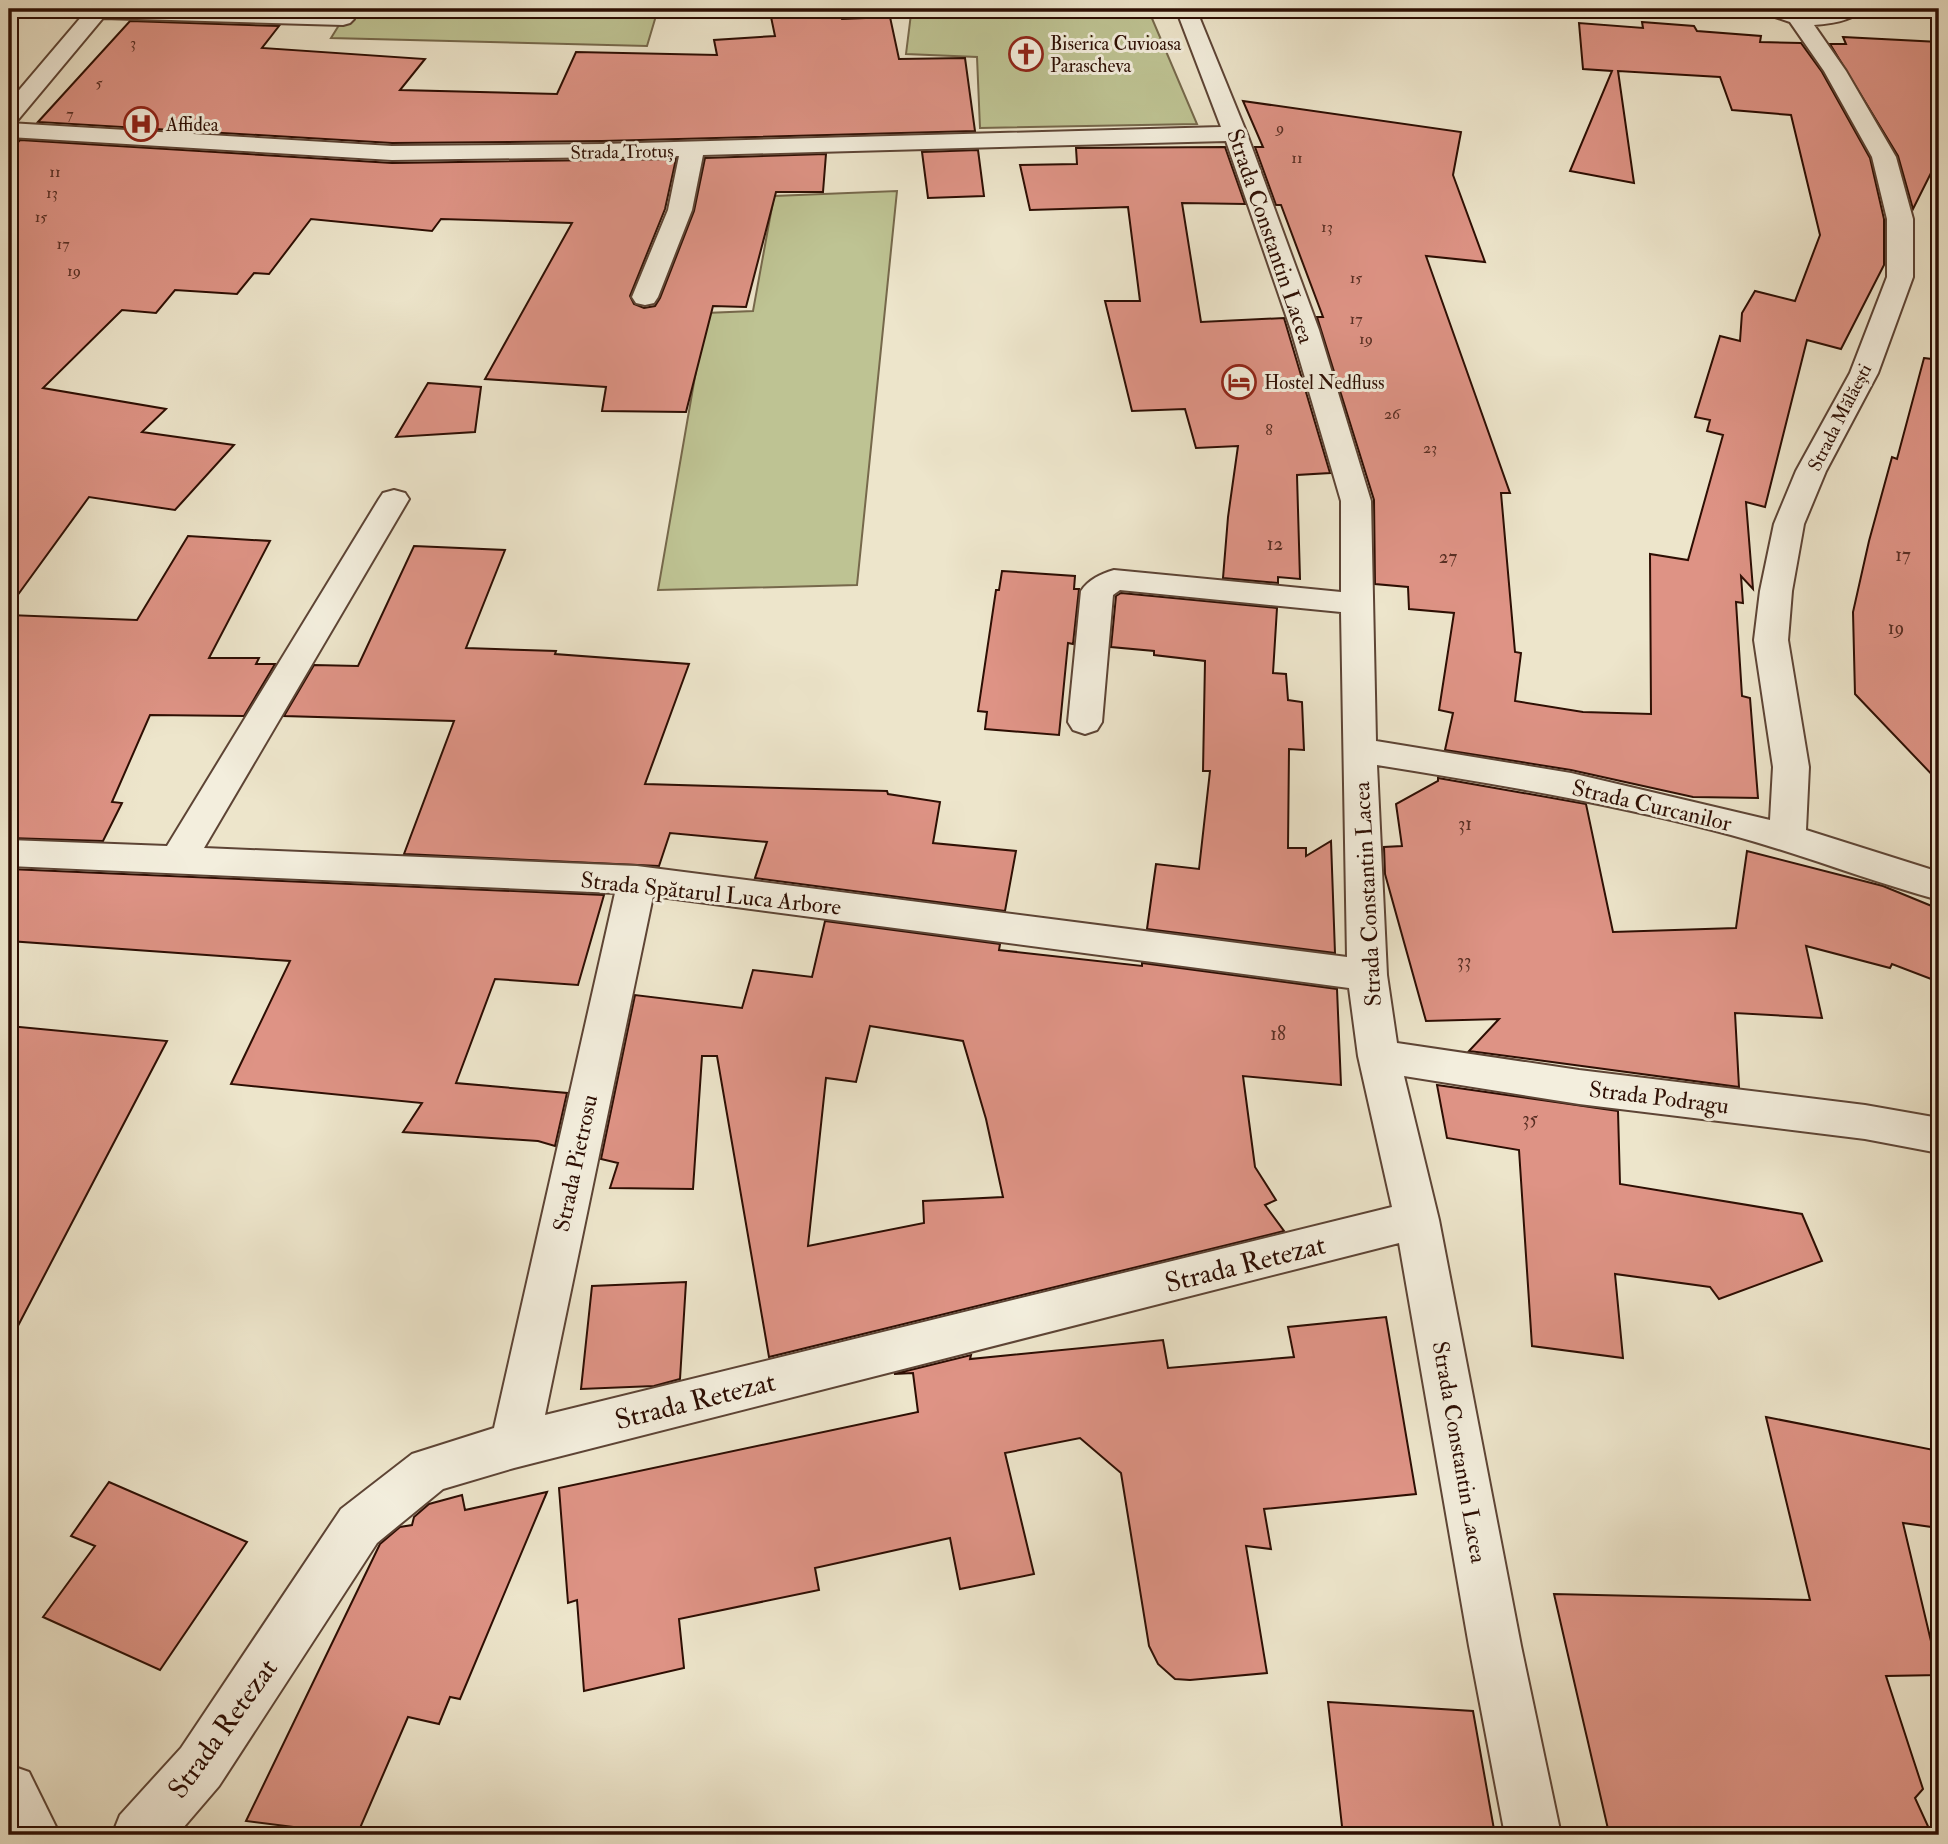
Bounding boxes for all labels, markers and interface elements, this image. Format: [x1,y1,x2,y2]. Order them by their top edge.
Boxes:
place label: Biserica Cuvioasa Parascheva [1050,32,1182,78]
house number: 3 [130,33,136,53]
church icon: Biserica Cuvioasa Parascheva [1007,35,1045,73]
house number: 5 [95,73,103,93]
house number: 7 [66,104,74,124]
hospital icon: Affidea [122,105,160,143]
place label: Affidea [165,113,219,137]
house number: 9 [1275,118,1284,138]
street label: Strada Constantin Lacea [1220,125,1321,348]
street label: Strada Trotuș [570,139,674,165]
house number: 11 [1291,148,1303,168]
house number: 11 [49,162,61,182]
house number: 13 [46,183,58,203]
house number: 15 [35,207,47,227]
house number: 13 [1321,217,1333,237]
house number: 17 [56,234,70,254]
house number: 19 [67,261,81,281]
house number: 15 [1350,268,1362,288]
house number: 17 [1349,309,1363,329]
house number: 19 [1359,329,1373,349]
street label: Strada Mălăești [1803,360,1877,475]
hotel icon: Hostel Nedfluss [1220,363,1258,401]
place label: Hostel Nedfluss [1264,371,1385,395]
house number: 26 [1384,404,1401,424]
house number: 8 [1265,420,1273,440]
house number: 23 [1423,438,1437,458]
house number: 12 [1267,532,1283,556]
house number: 17 [1895,543,1911,567]
house number: 27 [1439,545,1457,569]
house number: 19 [1888,616,1904,640]
street label: Strada Curcanilor [1569,773,1735,838]
street label: Strada Constantin Lacea [1347,780,1388,1007]
house number: 31 [1458,812,1472,836]
street label: Strada Spătarul Luca Arbore [579,865,843,923]
house number: 33 [1457,949,1471,973]
house number: 18 [1270,1022,1286,1046]
street label: Strada Podragu [1587,1075,1731,1120]
street label: Strada Pietrosu [547,1092,604,1234]
house number: 35 [1522,1107,1538,1131]
street label: Strada Retezat [1161,1228,1329,1301]
street label: Strada Constantin Lacea [1426,1339,1493,1566]
street label: Strada Retezat [611,1365,779,1438]
street label: Strada Retezat [161,1652,286,1806]

